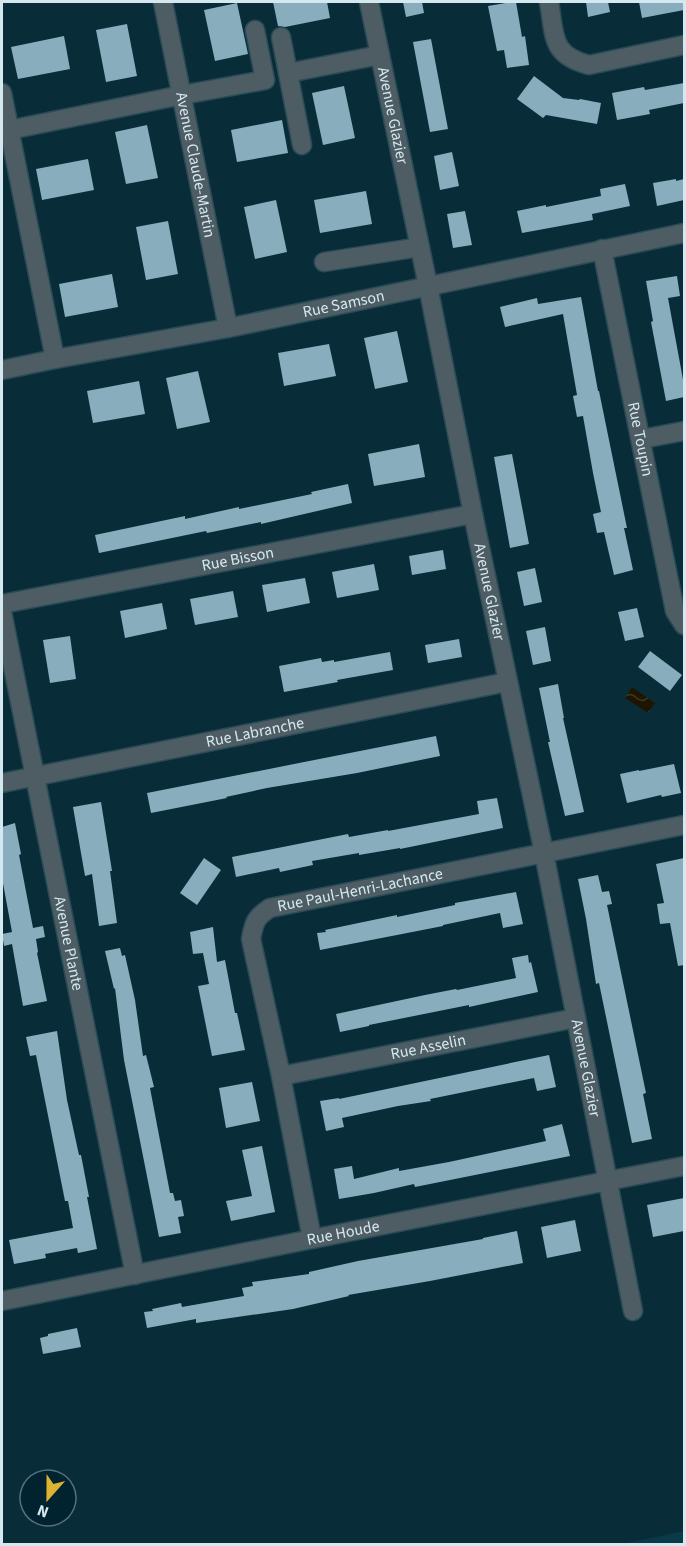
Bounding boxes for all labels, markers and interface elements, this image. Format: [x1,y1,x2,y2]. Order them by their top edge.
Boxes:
street label: Avenue Glazier [372,65,414,167]
street label: Avenue Claude-Martin [170,90,221,240]
street label: Rue Samson [301,285,387,323]
street label: Rue Toupin [622,400,659,478]
street label: Rue Bisson [200,541,276,577]
street label: Avenue Glazier [468,541,510,643]
street label: Rue Labranche [204,712,306,753]
street label: Rue Paul-Henri-Lachance [275,863,445,917]
street label: Avenue Plante [48,894,89,993]
street label: Avenue Glazier [566,1018,606,1119]
street label: Rue Asselin [389,1029,468,1065]
street label: Rue Houde [305,1215,382,1251]
north arrow [18,1468,78,1528]
text: N [34,1499,52,1523]

